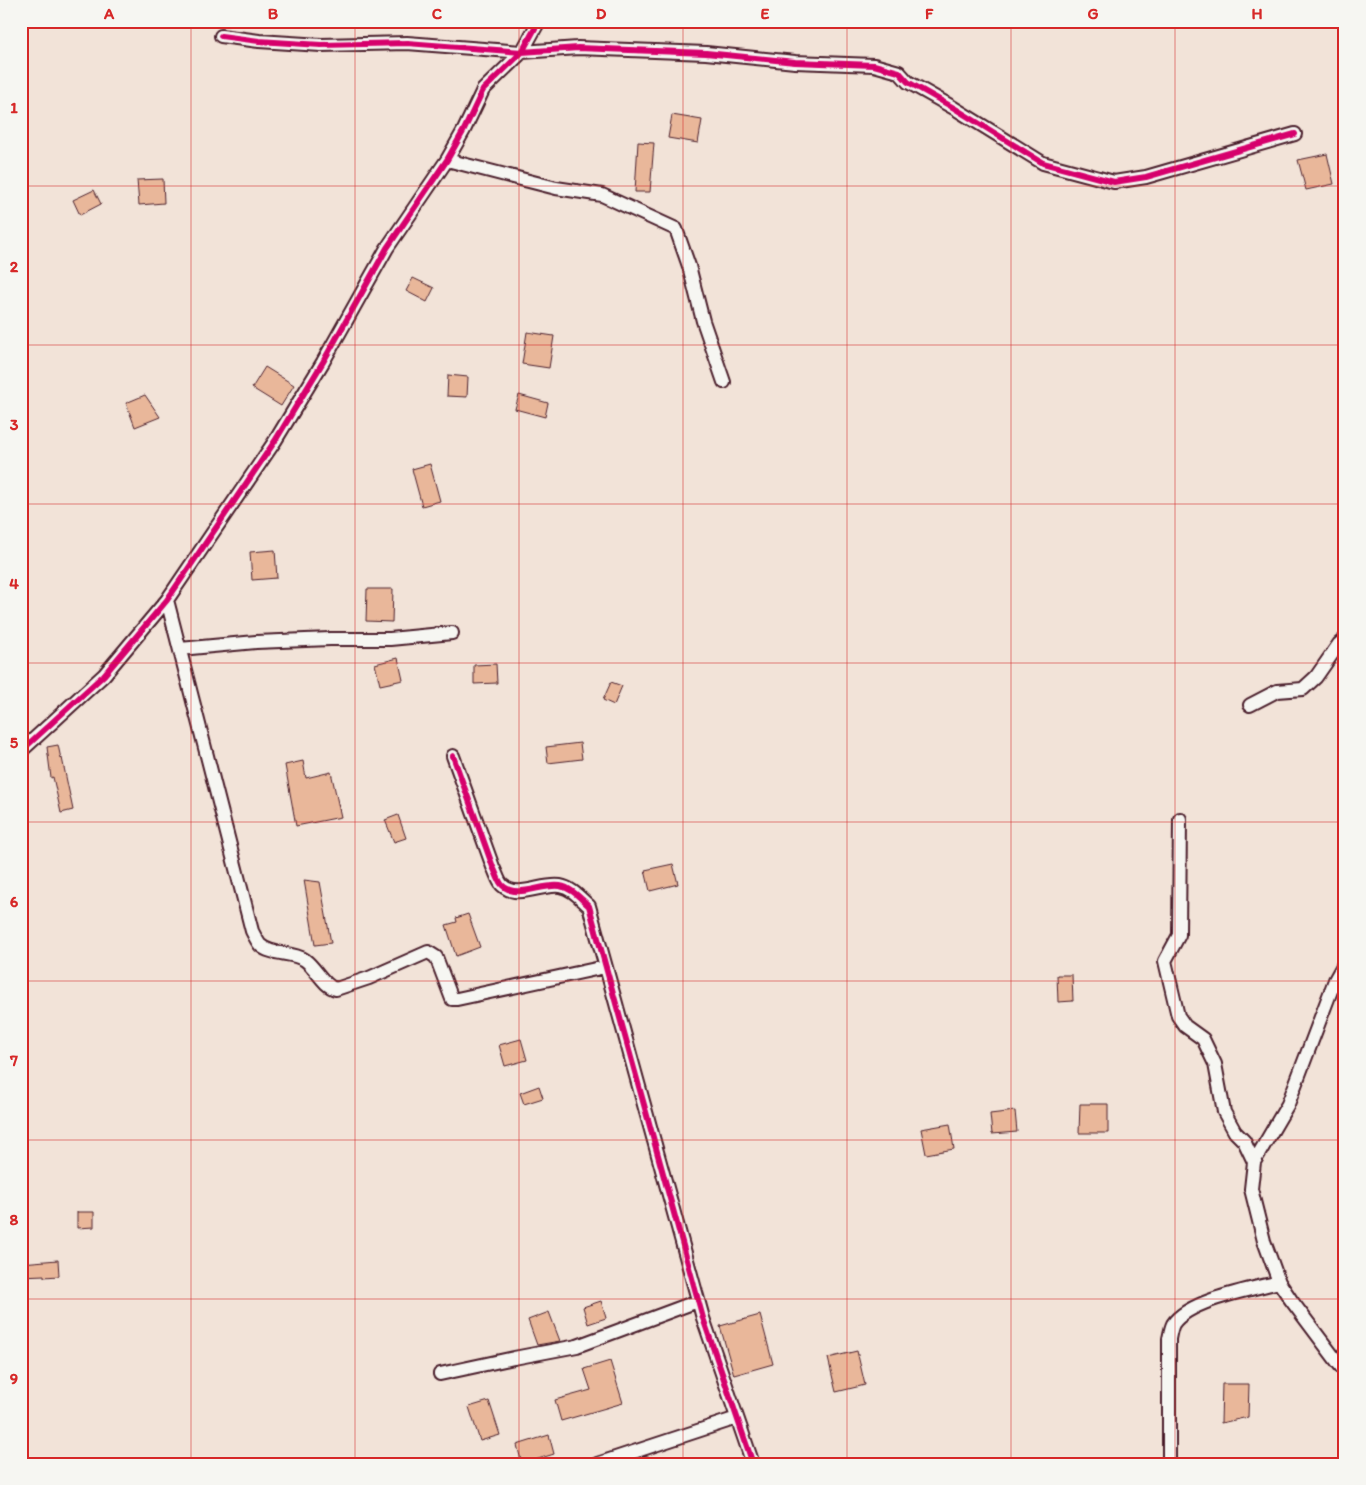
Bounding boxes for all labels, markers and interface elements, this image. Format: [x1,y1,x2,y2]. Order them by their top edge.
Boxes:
text: A [103,4,115,23]
text: B [268,4,279,23]
text: C [432,4,443,23]
text: D [596,4,607,23]
text: E [761,4,770,23]
text: F [925,4,934,23]
text: G [1087,4,1099,23]
text: H [1251,4,1263,23]
text: 1 [10,98,18,117]
text: 2 [10,257,19,276]
text: 3 [10,415,19,434]
text: 4 [9,574,19,593]
text: 5 [10,733,19,752]
text: 6 [10,892,19,911]
text: 7 [9,1051,18,1070]
text: 8 [10,1210,19,1229]
text: 9 [10,1369,18,1388]

